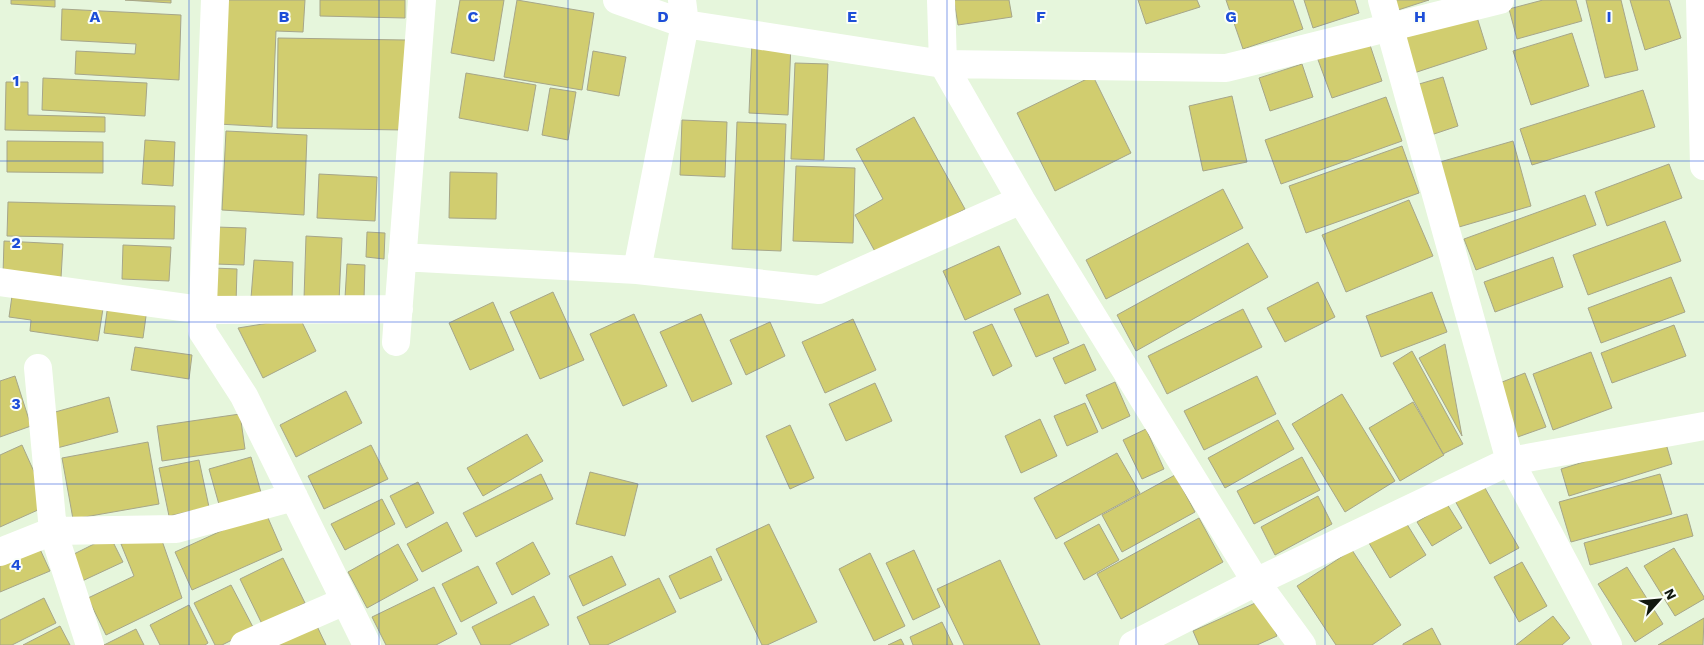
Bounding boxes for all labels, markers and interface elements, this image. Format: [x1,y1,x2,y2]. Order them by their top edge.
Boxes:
text: A [90,7,101,26]
text: B [279,7,290,26]
text: C [468,7,479,26]
text: D [657,7,669,26]
text: E [847,7,857,26]
text: F [1036,7,1046,26]
text: G [1225,7,1237,26]
text: H [1414,7,1426,26]
text: I [1606,7,1612,26]
text: 1 [13,71,19,90]
text: 2 [11,233,21,252]
text: 3 [11,394,21,413]
text: 4 [11,555,21,574]
north arrow [1634,575,1684,625]
text: N [1661,586,1680,602]

